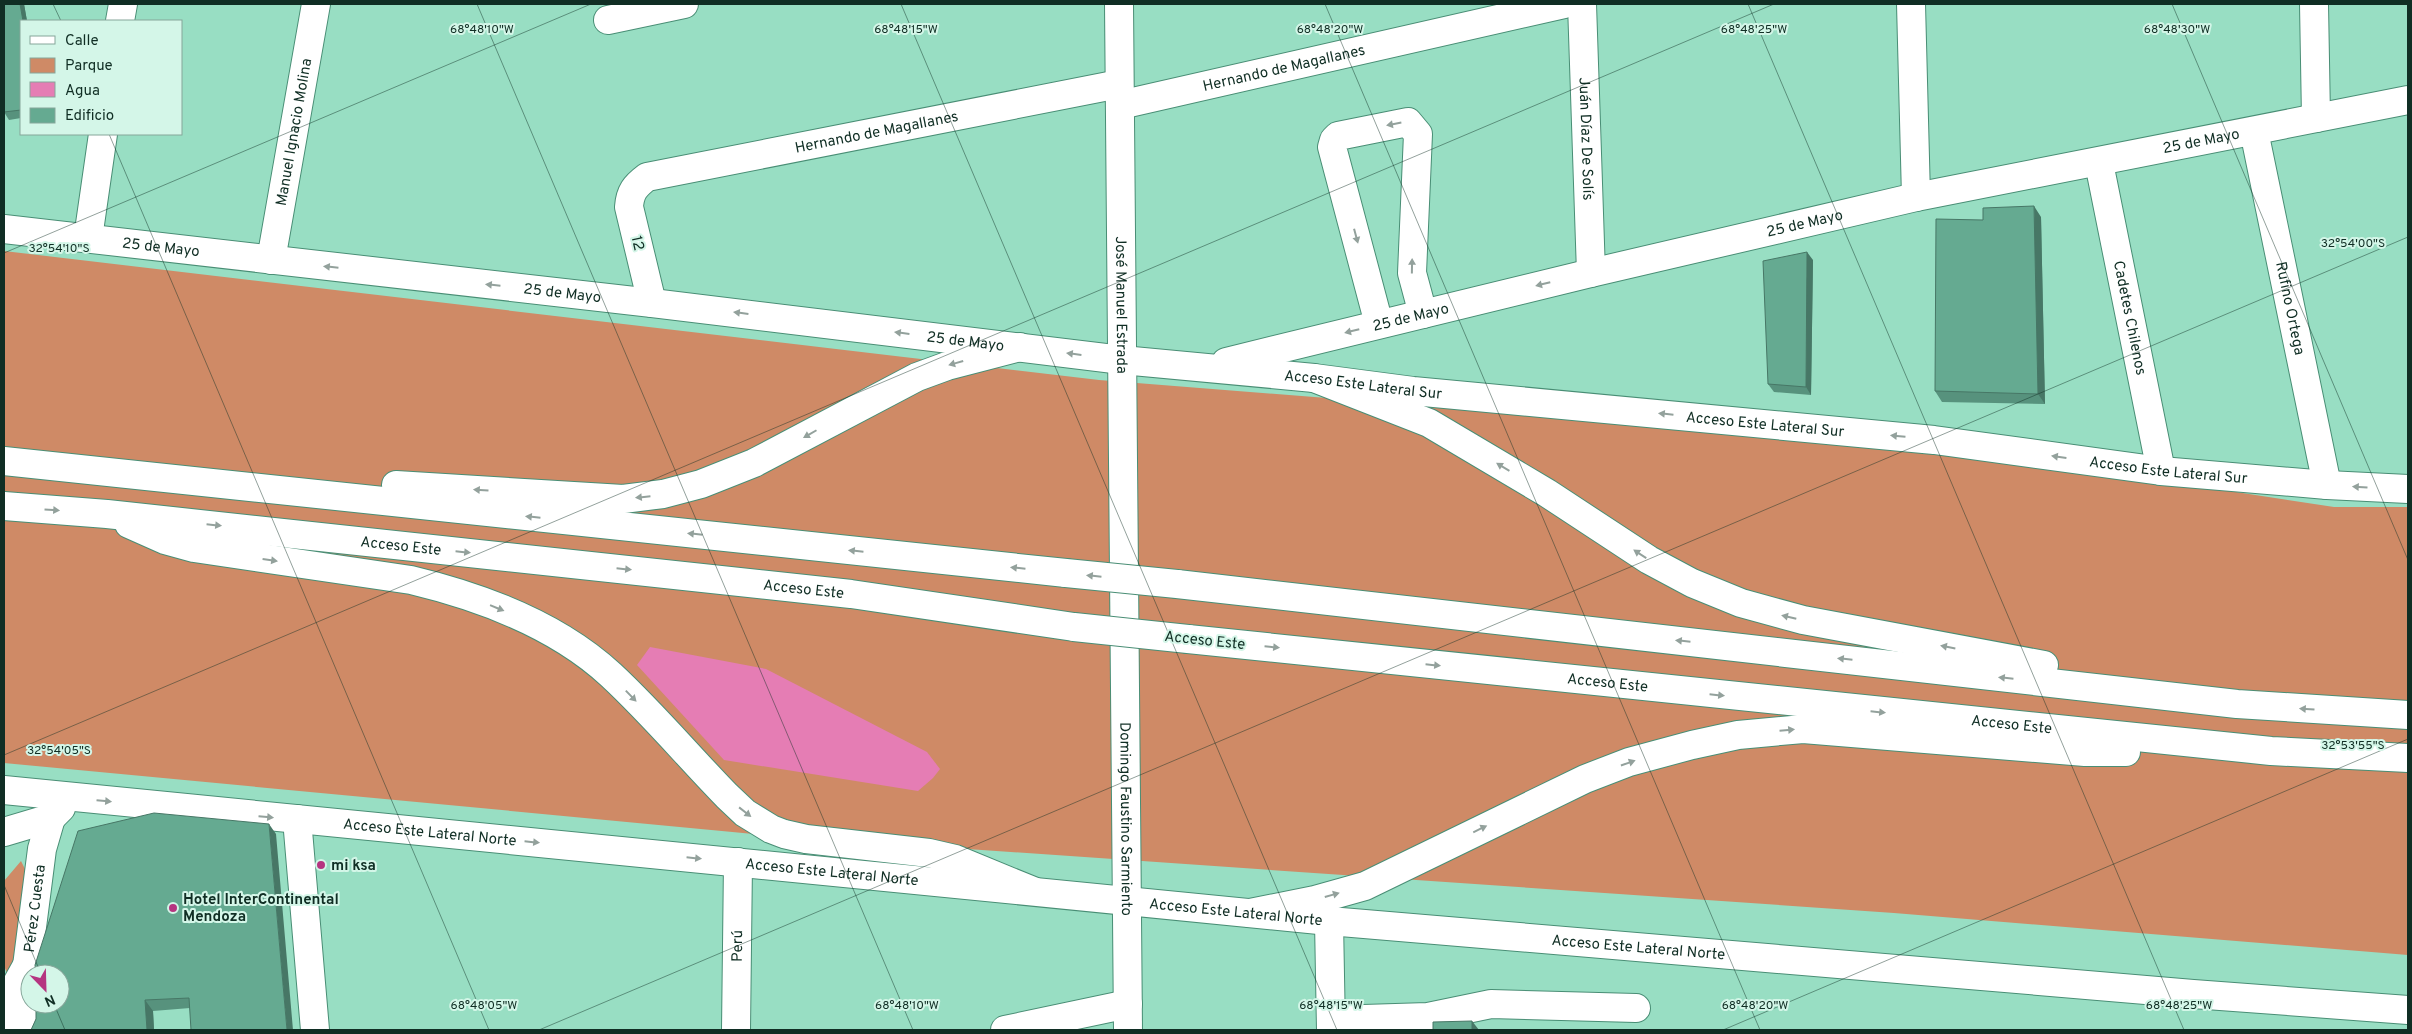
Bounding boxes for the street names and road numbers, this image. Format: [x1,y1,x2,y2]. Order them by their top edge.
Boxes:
street label: Hernando de Magallanes [1201,42,1367,97]
street label: Manuel Ignacio Molina [273,57,317,207]
street label: Juán Díaz De Solís [1573,77,1597,201]
street label: Hernando de Magallanes [793,108,960,159]
street label: 25 de Mayo [2161,125,2241,159]
street label: 25 de Mayo [1765,206,1845,243]
street label: 12 [626,234,647,253]
street label: 25 de Mayo [121,235,201,262]
street label: José Manuel Estrada [1110,236,1130,374]
street label: Cadetes Chilenos [2108,259,2150,377]
street label: Rufino Ortega [2270,260,2308,357]
street label: 25 de Mayo [522,280,602,308]
street label: 25 de Mayo [1371,300,1451,337]
street label: 25 de Mayo [926,328,1005,357]
street label: Acceso Este Lateral Sur [1283,367,1443,405]
street label: Acceso Este Lateral Sur [1685,409,1845,443]
street label: Acceso Este Lateral Sur [2088,453,2248,489]
street label: Acceso Este [359,533,442,561]
street label: Acceso Este [762,577,845,604]
street label: Acceso Este [1163,628,1246,655]
street label: Acceso Este [1566,670,1649,698]
street label: Acceso Este [1970,712,2053,739]
street label: Domingo Faustino Sarmiento [1114,722,1135,916]
street label: Acceso Este Lateral Norte [342,816,517,852]
street label: Acceso Este Lateral Norte [744,855,919,891]
street label: Pérez Cuesta [21,864,51,954]
street label: Acceso Este Lateral Norte [1148,895,1323,931]
street label: Perú [729,930,748,962]
street label: Acceso Este Lateral Norte [1551,932,1726,965]

